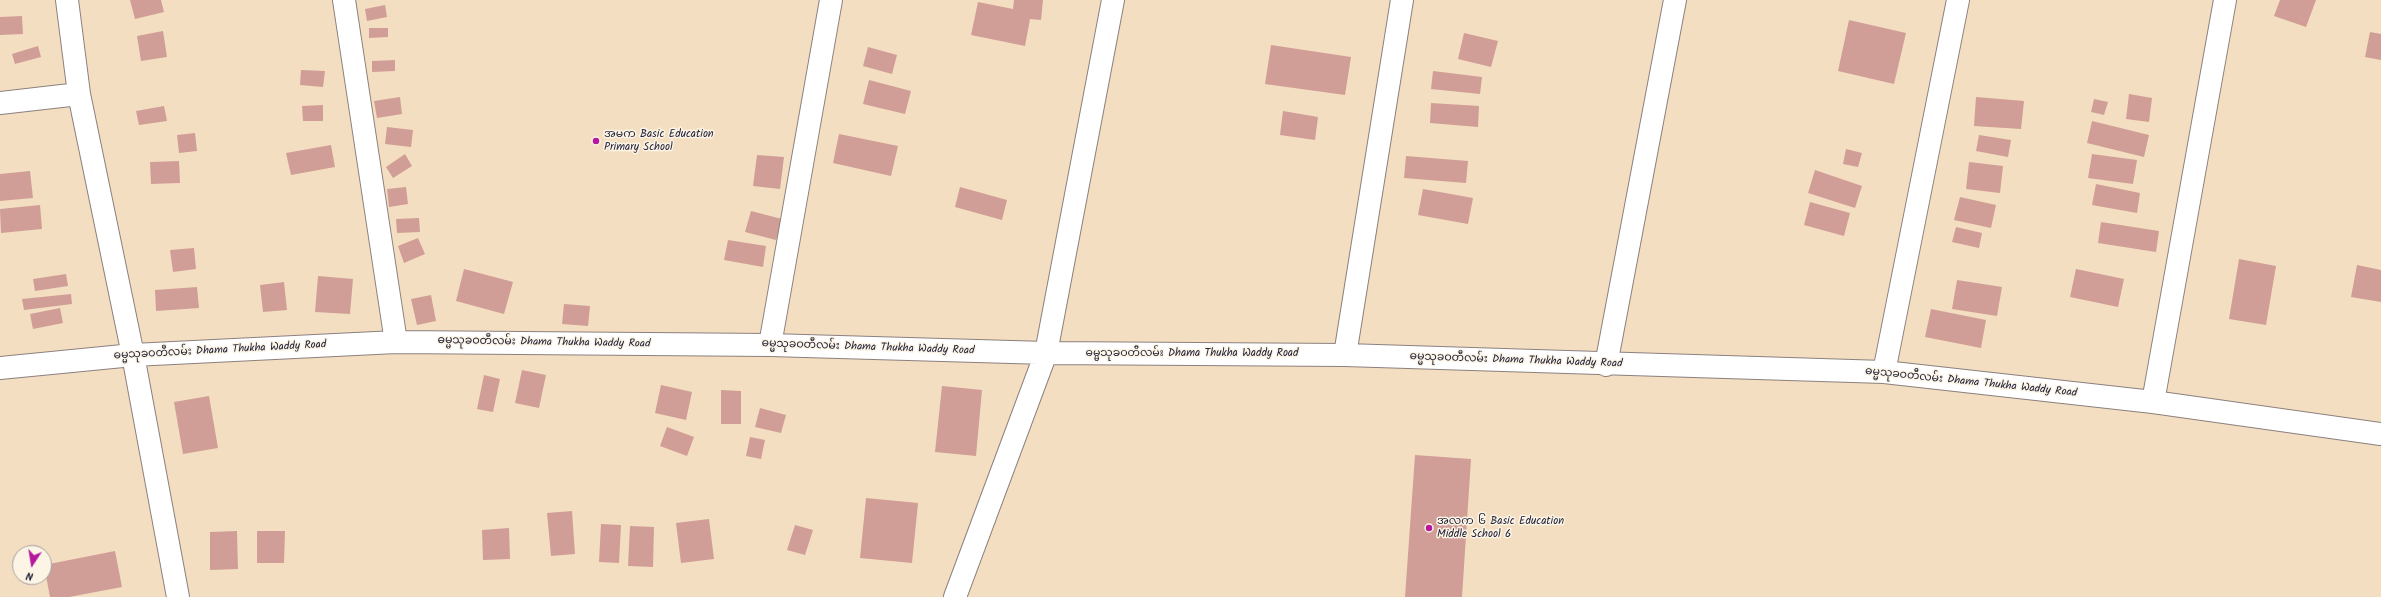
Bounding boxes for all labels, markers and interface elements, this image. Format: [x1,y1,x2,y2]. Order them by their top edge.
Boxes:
place label: အမက Basic Education Primary School [604,128,714,154]
marker: အမက Basic Education Primary School [591,136,601,146]
street label: ဓမ္မသုခဝတီလမ်း Dhama Thukha Waddy Road [437,335,651,351]
street label: ဓမ္မသုခဝတီလမ်း Dhama Thukha Waddy Road [761,338,975,358]
street label: ဓမ္မသုခဝတီလမ်း Dhama Thukha Waddy Road [113,339,327,363]
street label: ဓမ္မသုခဝတီလမ်း Dhama Thukha Waddy Road [1085,347,1299,361]
street label: ဓမ္မသုခဝတီလမ်း Dhama Thukha Waddy Road [1409,351,1623,371]
street label: ဓမ္မသုခဝတီလမ်း Dhama Thukha Waddy Road [1864,365,2078,401]
place label: အလက ၆ Basic Education Middle School 6 [1437,515,1564,541]
marker: အလက ၆ Basic Education Middle School 6 [1424,523,1434,533]
north arrow [12,545,52,585]
text: N [24,566,35,585]

